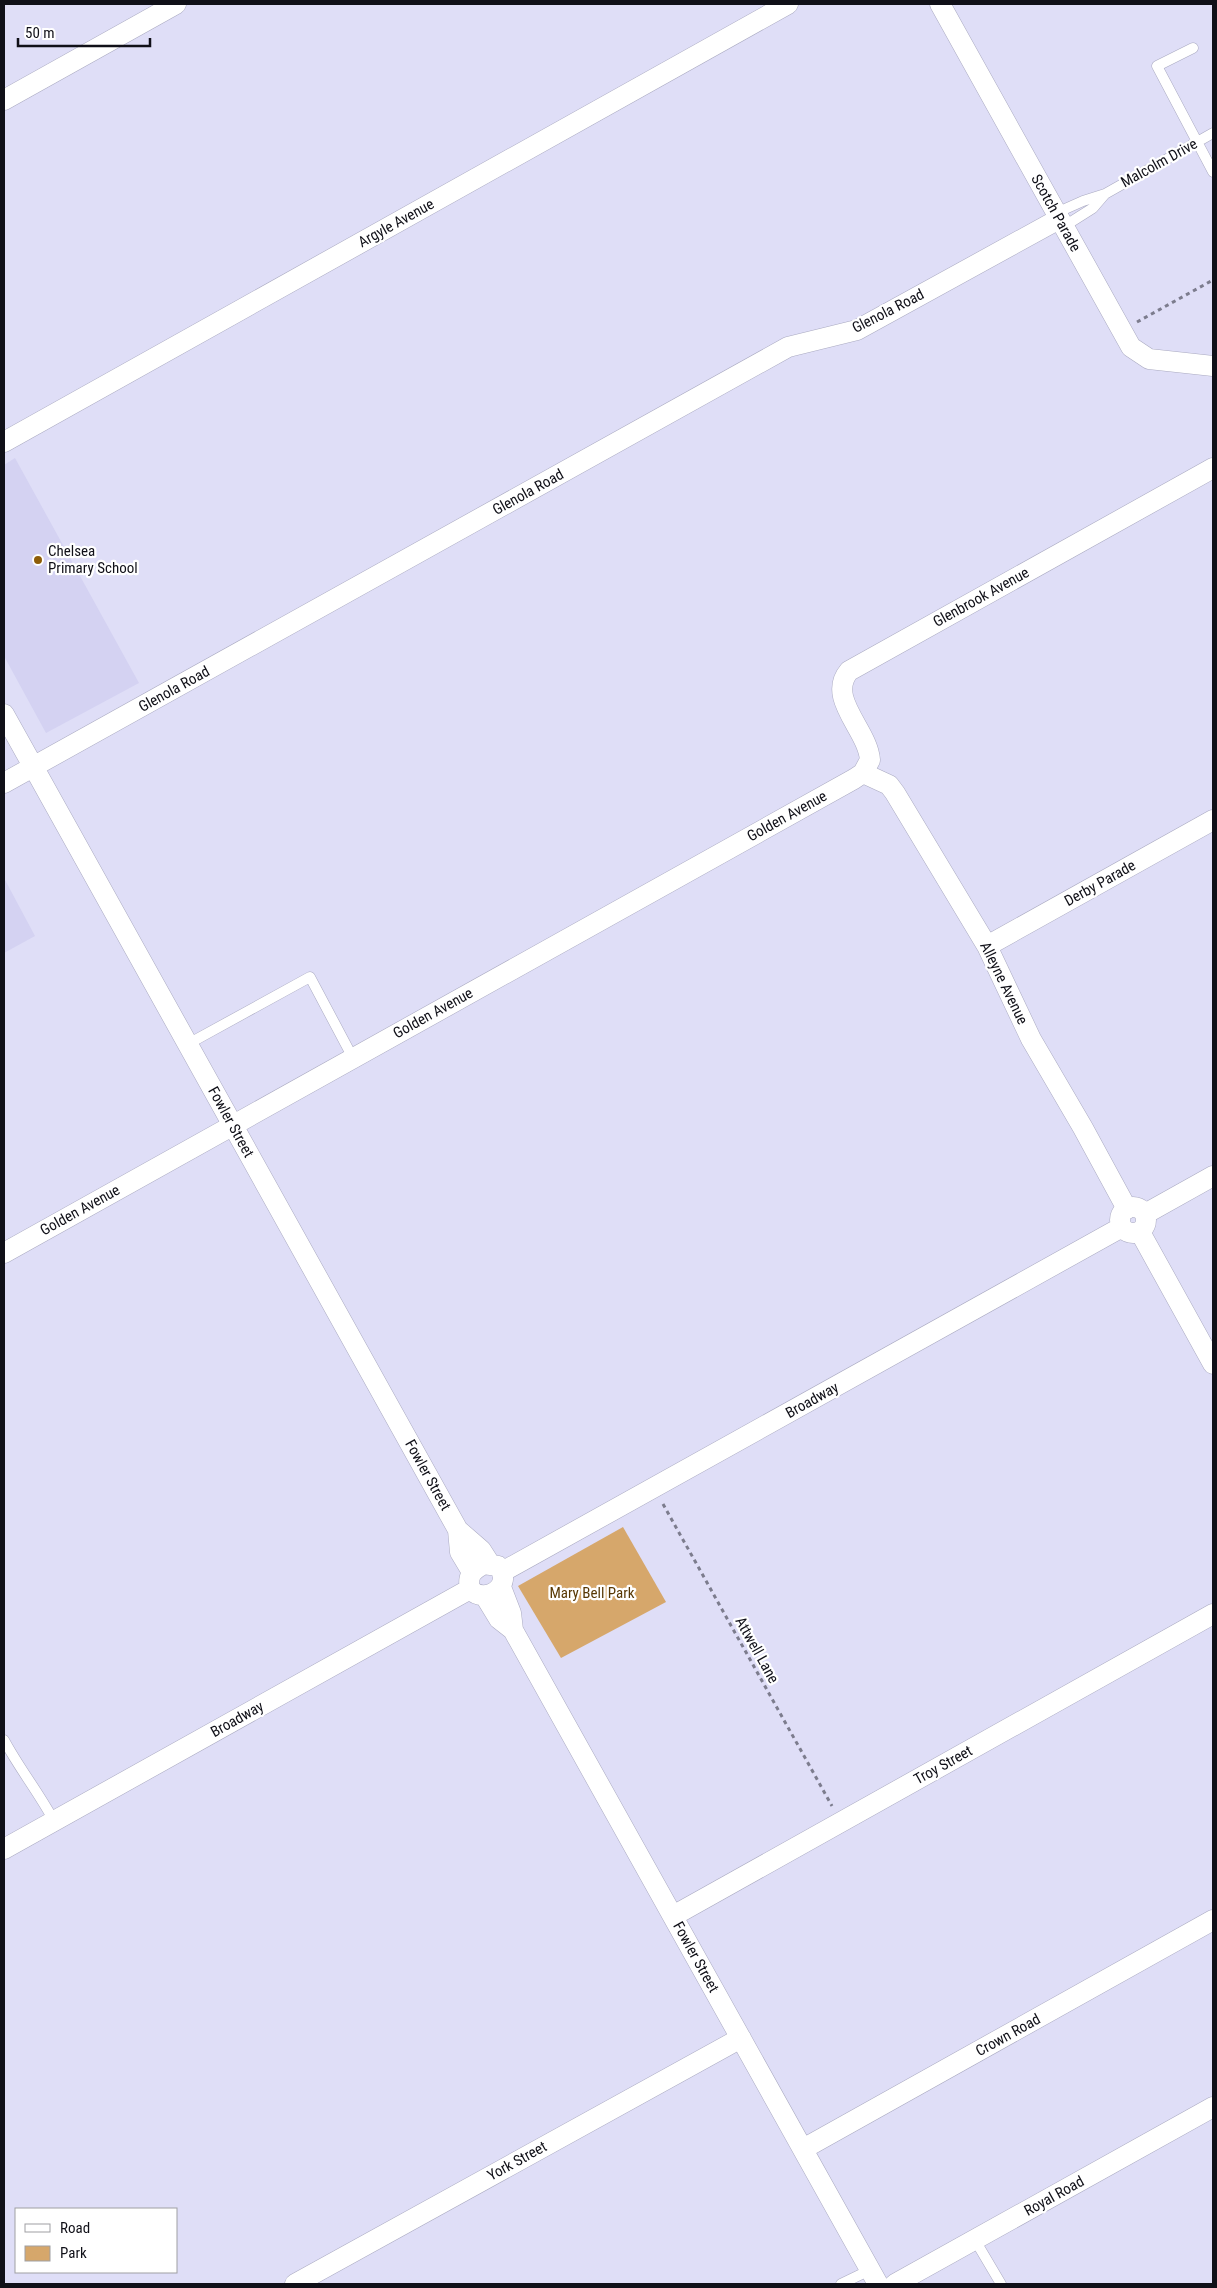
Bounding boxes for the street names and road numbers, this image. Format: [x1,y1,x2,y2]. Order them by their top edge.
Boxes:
street label: Malcolm Drive [1118,135,1200,191]
street label: Scotch Parade [1027,171,1085,255]
street label: Argyle Avenue [355,195,437,251]
street label: Glenola Road [849,285,927,337]
street label: Glenola Road [489,465,567,519]
street label: Glenbrook Avenue [930,563,1032,631]
street label: Glenola Road [135,662,213,716]
street label: Golden Avenue [744,787,830,845]
street label: Derby Parade [1061,856,1139,910]
street label: Alleyne Avenue [976,939,1032,1027]
street label: Golden Avenue [390,984,476,1042]
street label: Fowler Street [204,1084,258,1160]
street label: Golden Avenue [37,1181,123,1239]
street label: Broadway [782,1378,842,1422]
street label: Fowler Street [401,1437,455,1513]
street label: Attwell Lane [731,1614,783,1686]
street label: Broadway [207,1697,267,1741]
street label: Troy Street [911,1742,975,1788]
street label: Fowler Street [669,1919,723,1995]
street label: Crown Road [973,2010,1043,2060]
street label: York Street [484,2137,550,2185]
street label: Royal Road [1021,2172,1087,2220]

